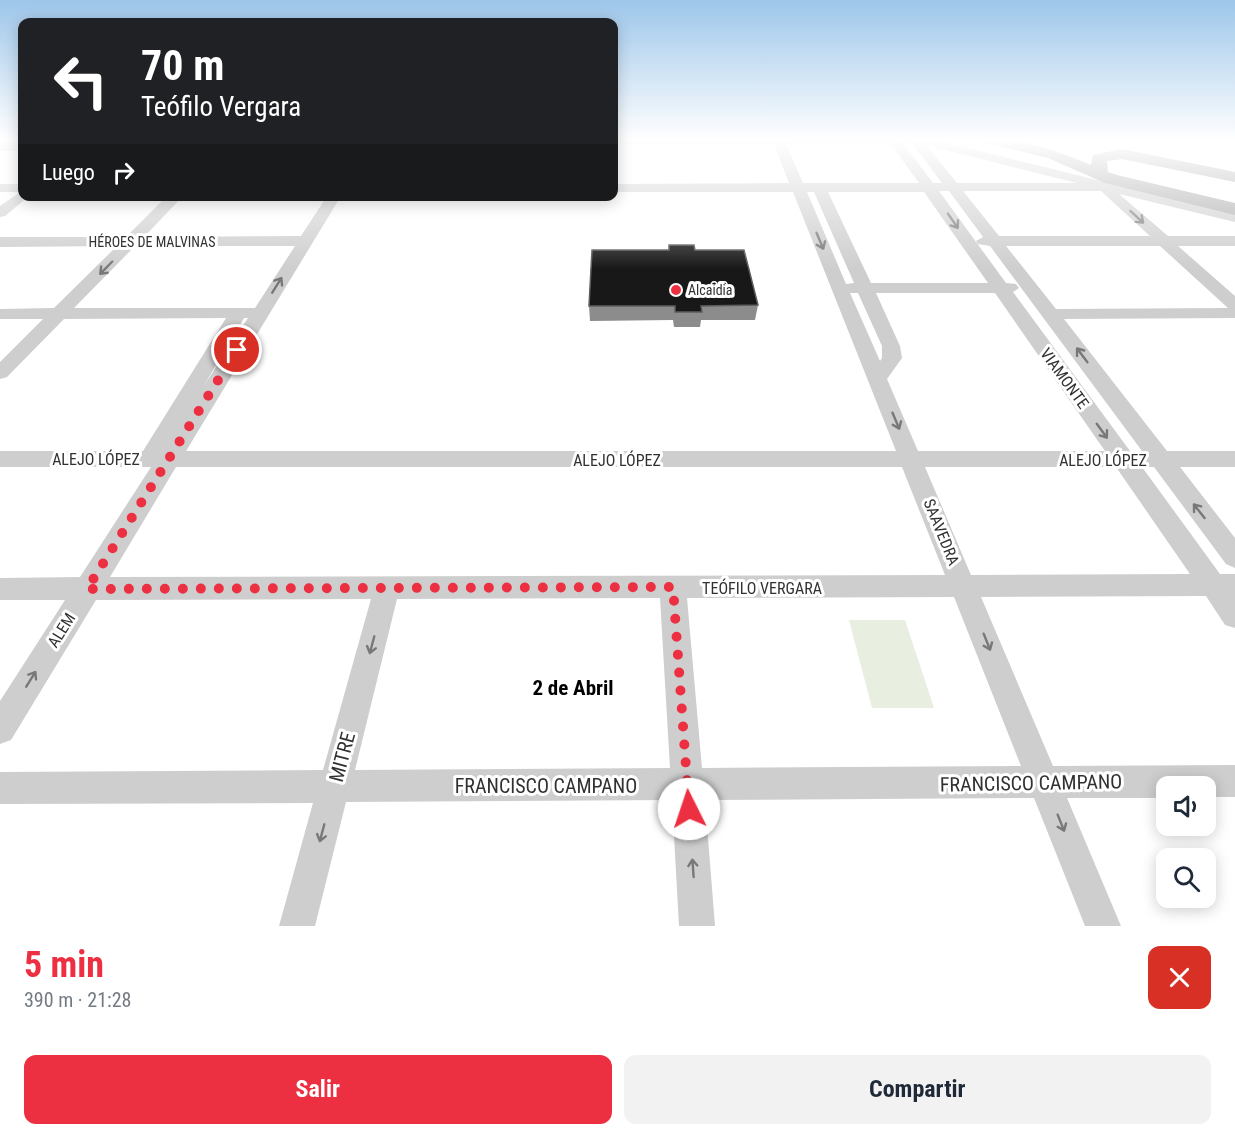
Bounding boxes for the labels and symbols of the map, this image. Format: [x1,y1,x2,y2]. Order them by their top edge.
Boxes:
one-way arrow [1129,210,1144,224]
one-way arrow [946,212,959,228]
one-way arrow [816,232,827,250]
street label: HÉROES DE MALVINAS [89,233,215,250]
one-way arrow [99,261,113,276]
one-way arrow [272,277,284,294]
place label: Alcaidia [688,282,733,298]
marker: Alcaidia [669,283,683,297]
pin [211,324,262,375]
street label: VIAMONTE [1036,344,1093,412]
one-way arrow [1076,348,1088,364]
one-way arrow [891,411,902,429]
one-way arrow [1096,422,1109,438]
street label: ALEJO LÓPEZ [52,449,140,469]
street label: ALEJO LÓPEZ [573,450,661,470]
street label: ALEJO LÓPEZ [1059,450,1147,470]
street label: SAAVEDRA [920,496,963,568]
one-way arrow [1193,503,1206,519]
street label: TEÓFILO VERGARA [702,578,822,598]
street label: ALEM [44,610,79,651]
one-way arrow [982,632,993,651]
one-way arrow [366,635,377,654]
one-way arrow [25,671,37,688]
district label: 2 de Abril [532,676,614,700]
street label: MITRE [324,729,360,785]
street label: FRANCISCO CAMPANO [940,769,1122,797]
street label: FRANCISCO CAMPANO [455,774,637,798]
position arrow [657,777,721,841]
one-way arrow [1056,813,1067,831]
one-way arrow [316,823,327,842]
one-way arrow [687,858,698,878]

